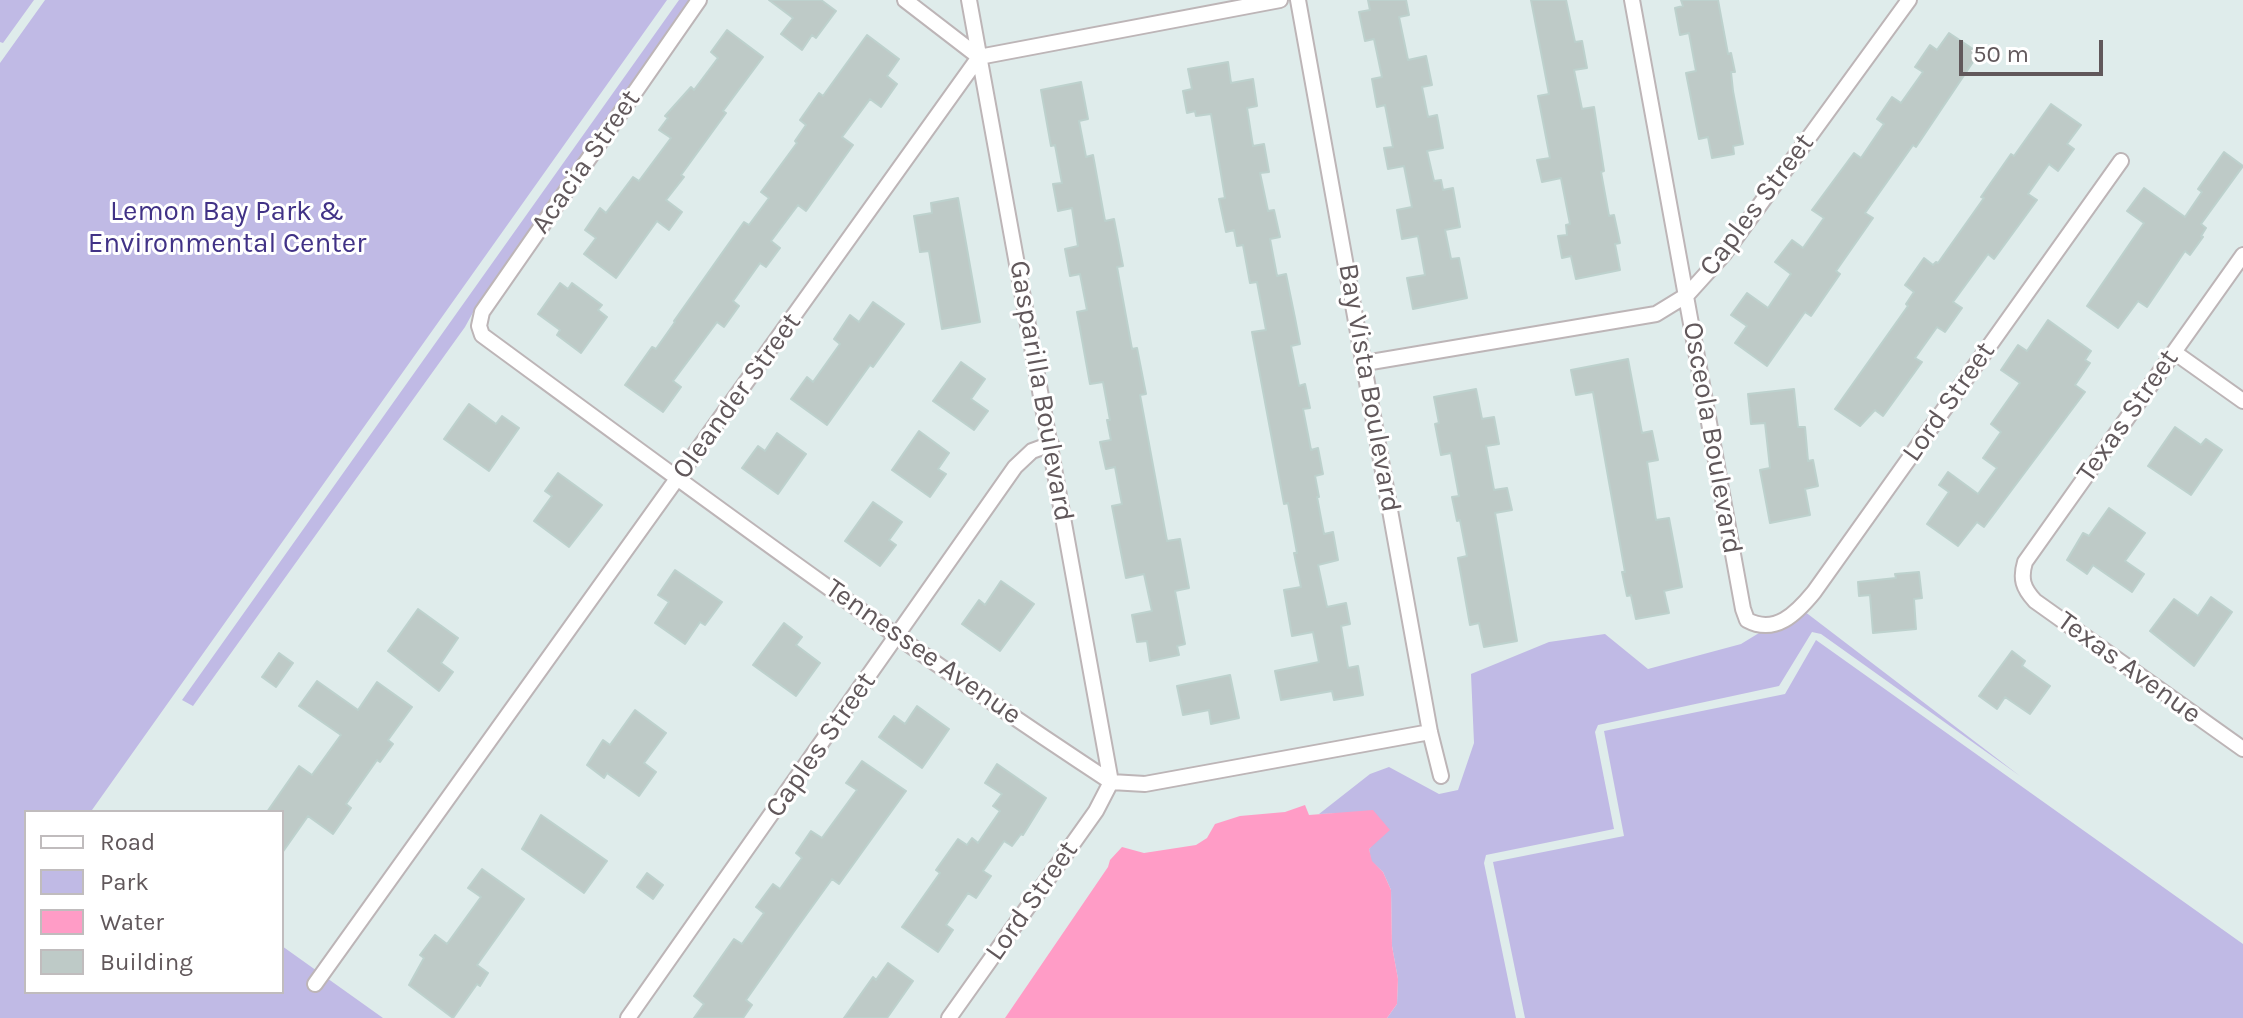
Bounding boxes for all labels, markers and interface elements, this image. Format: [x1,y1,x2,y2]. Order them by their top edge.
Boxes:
scale bar [1963,24,2107,74]
text: 50 m [1973,40,2029,68]
street label: Acacia Street [524,84,648,240]
street label: Caples Street [1693,127,1821,283]
park label: Lemon Bay Park & Environmental Center [88,195,366,261]
street label: Gasparilla Boulevard [1002,258,1080,524]
street label: Bay Vista Boulevard [1331,261,1407,515]
street label: Oleander Street [665,306,809,486]
street label: Osceola Boulevard [1675,319,1749,557]
street label: Lord Street [1895,336,2003,468]
street label: Texas Street [2070,343,2186,489]
street label: Tennessee Avenue [819,572,1027,732]
street label: Texas Avenue [2051,605,2207,731]
street label: Caples Street [759,666,883,824]
legend [24,810,284,994]
text: Road [100,828,155,856]
street label: Lord Street [978,835,1086,967]
text: Park [100,868,149,896]
text: Water [100,908,164,936]
text: Building [100,948,193,976]

